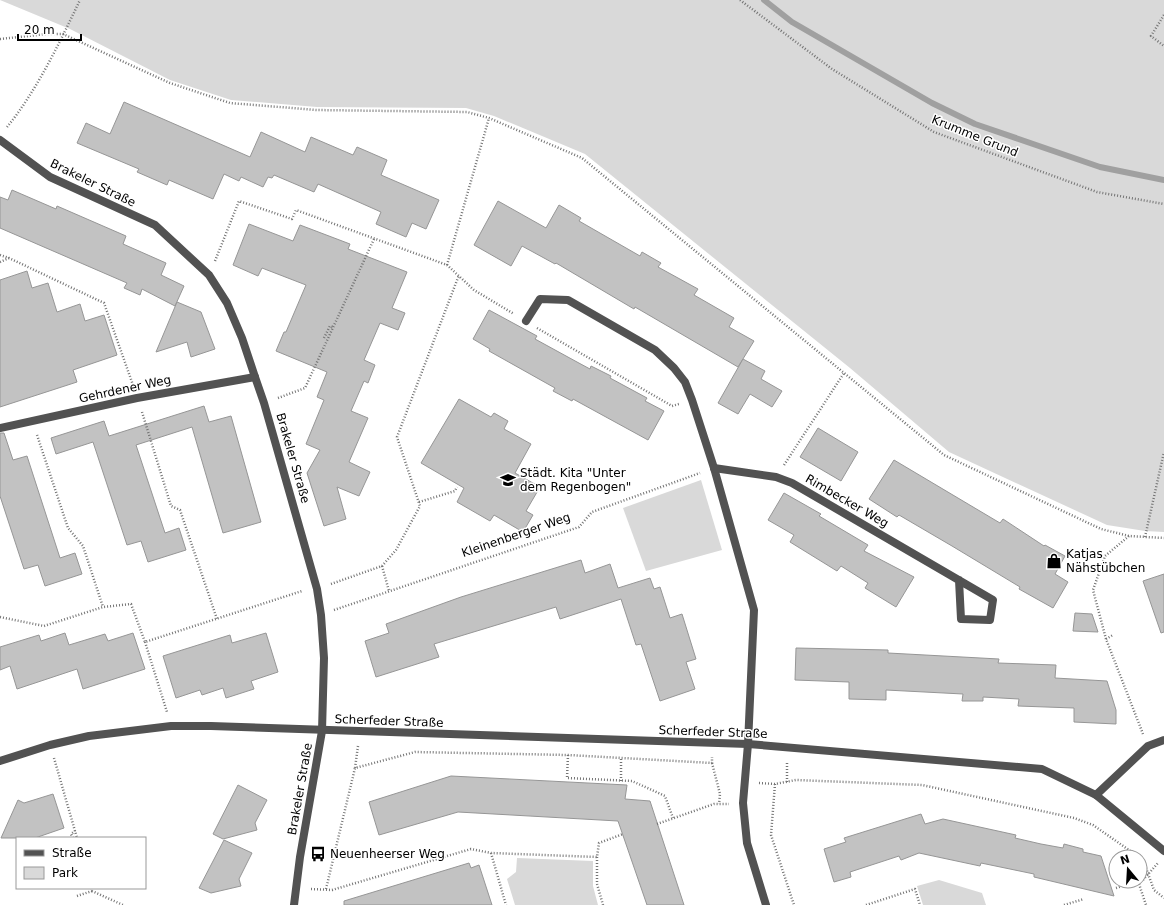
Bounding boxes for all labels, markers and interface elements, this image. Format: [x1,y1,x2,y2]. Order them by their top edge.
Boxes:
scale bar [18,16,81,42]
text: 20 m [24,23,55,37]
street label: Krumme Grund [930,112,1020,160]
street label: Brakeler Straße [48,156,138,210]
street label: Gehrdener Weg [78,372,172,406]
street label: Brakeler Straße [273,411,313,505]
place label: Städt. Kita "Unter dem Regenbogen" [520,466,631,494]
school or university icon: Städt. Kita "Unter dem Regenbogen" [499,471,517,489]
street label: Rimbecker Weg [803,471,891,531]
street label: Kleinenberger Weg [460,510,572,560]
place label: Katjas Nähstübchen [1066,547,1145,575]
shop icon: Katjas Nähstübchen [1045,552,1063,570]
street label: Scherfeder Straße [334,712,444,730]
street label: Scherfeder Straße [658,723,768,741]
street label: Brakeler Straße [285,742,315,836]
legend [16,837,146,889]
bus stop icon: Neuenheerser Weg [309,845,327,863]
text: Straße [52,846,92,860]
place label: Neuenheerser Weg [330,847,445,861]
north arrow [1108,849,1148,889]
text: N [1119,852,1131,868]
text: Park [52,866,78,880]

